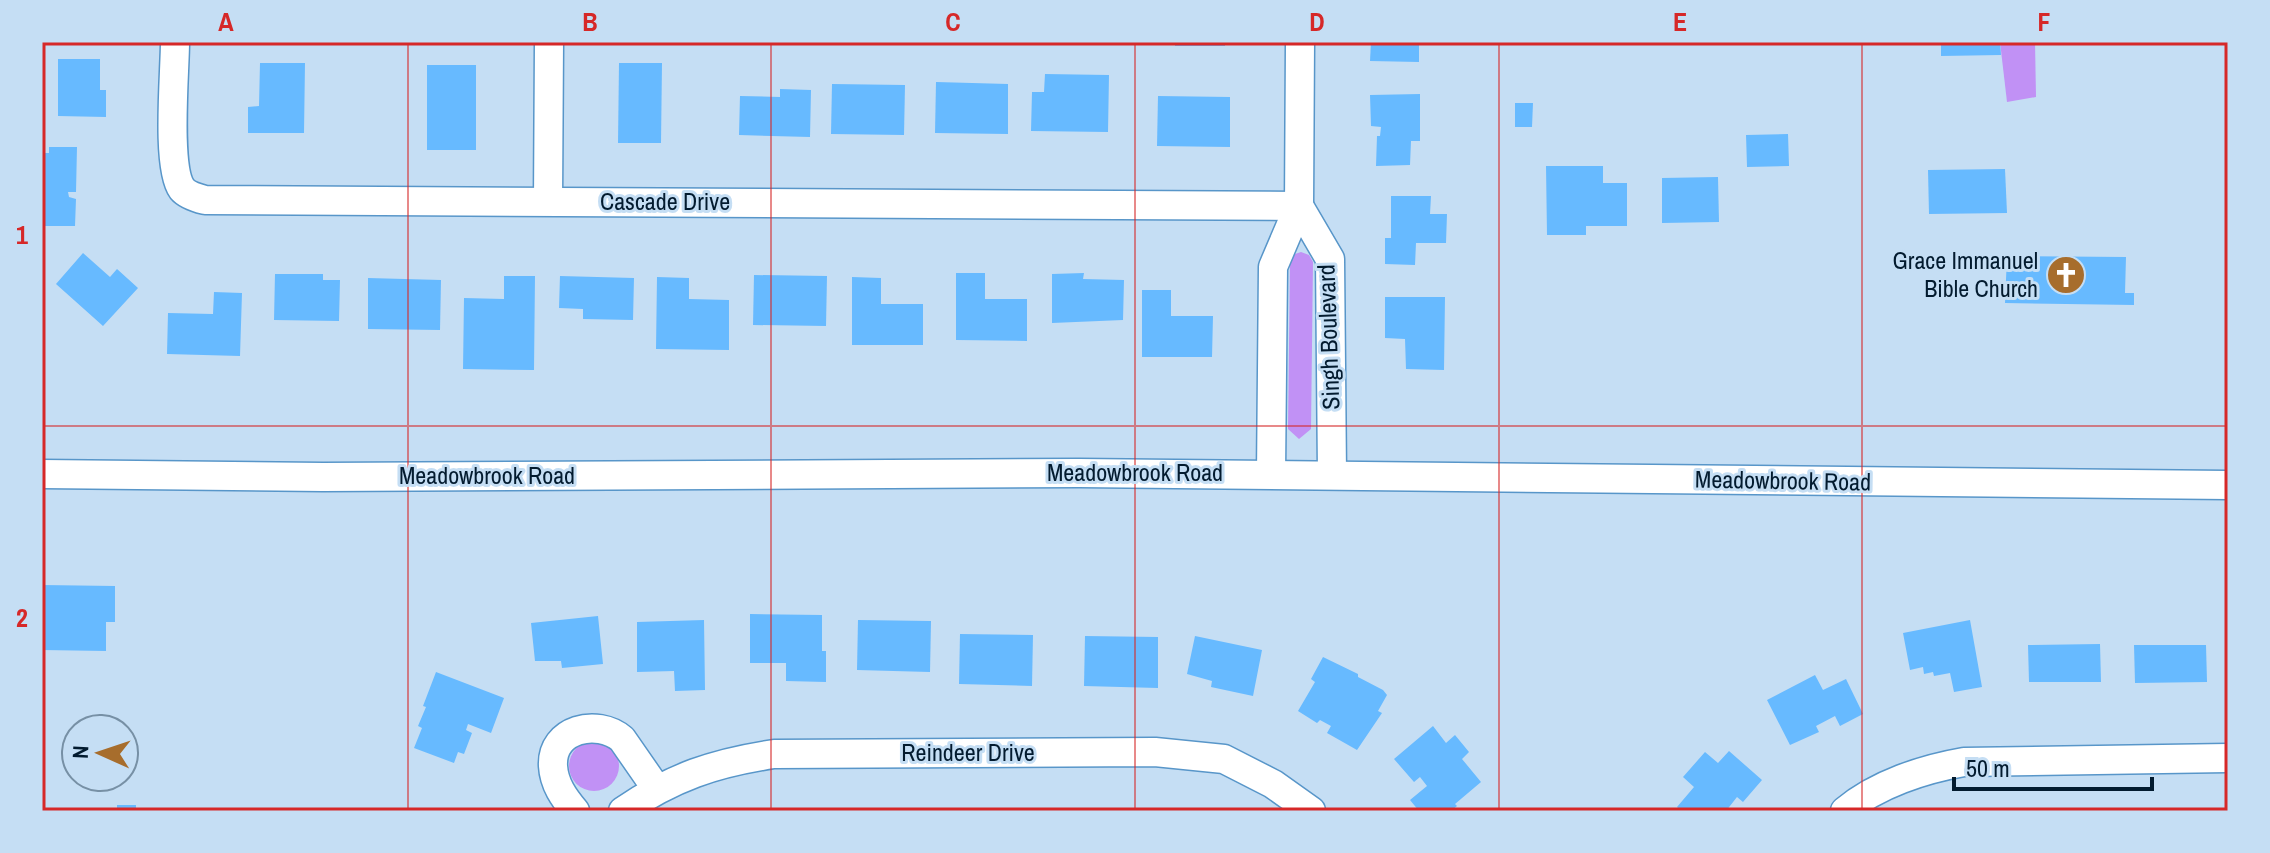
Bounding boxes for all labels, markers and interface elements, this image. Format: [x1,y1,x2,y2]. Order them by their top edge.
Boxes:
text: A [218,4,234,39]
text: B [582,4,598,39]
text: C [945,4,961,39]
text: D [1309,4,1325,39]
text: E [1673,4,1687,39]
text: F [2037,4,2051,39]
street label: Cascade Drive [600,185,730,217]
text: 1 [16,217,28,252]
place label: Grace Immanuel Bible Church [1893,244,2038,304]
church icon: Grace Immanuel Bible Church [2045,254,2087,296]
street label: Singh Boulevard [1309,264,1347,410]
street label: Meadowbrook Road [1047,456,1223,488]
street label: Meadowbrook Road [399,459,575,491]
street label: Meadowbrook Road [1695,462,1871,498]
text: 2 [16,600,28,635]
north arrow [60,713,140,793]
street label: Reindeer Drive [901,736,1035,768]
scale bar [1954,741,2152,791]
text: N [65,745,95,759]
text: 50 m [1966,752,2010,784]

